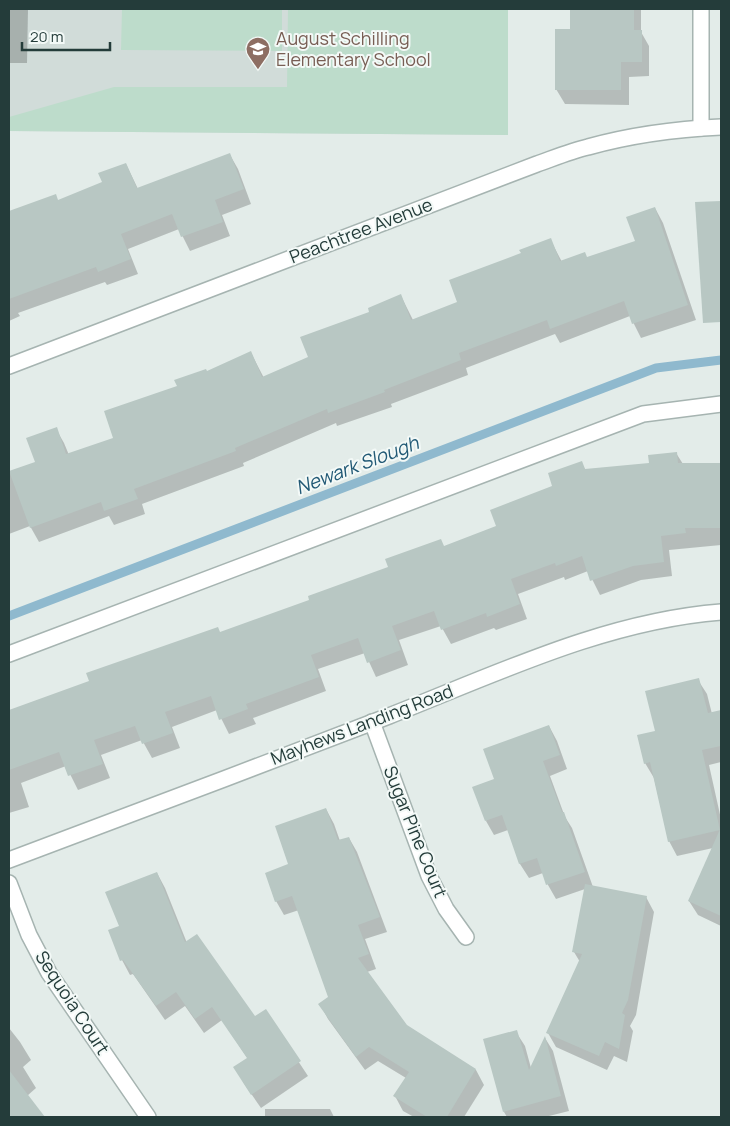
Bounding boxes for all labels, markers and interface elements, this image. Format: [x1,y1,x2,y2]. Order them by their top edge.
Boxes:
scale bar [22,20,110,52]
text: 20 m [30,26,63,47]
place label: August Schilling Elementary School [276,26,431,71]
school or university icon: August Schilling Elementary School [245,36,271,70]
street label: Peachtree Avenue [286,192,436,268]
water label: Newark Slough [292,429,423,500]
street label: Mayhews Landing Road [267,678,456,770]
street label: Sugar Pine Court [379,762,453,901]
street label: Sequoia Court [30,946,115,1059]

